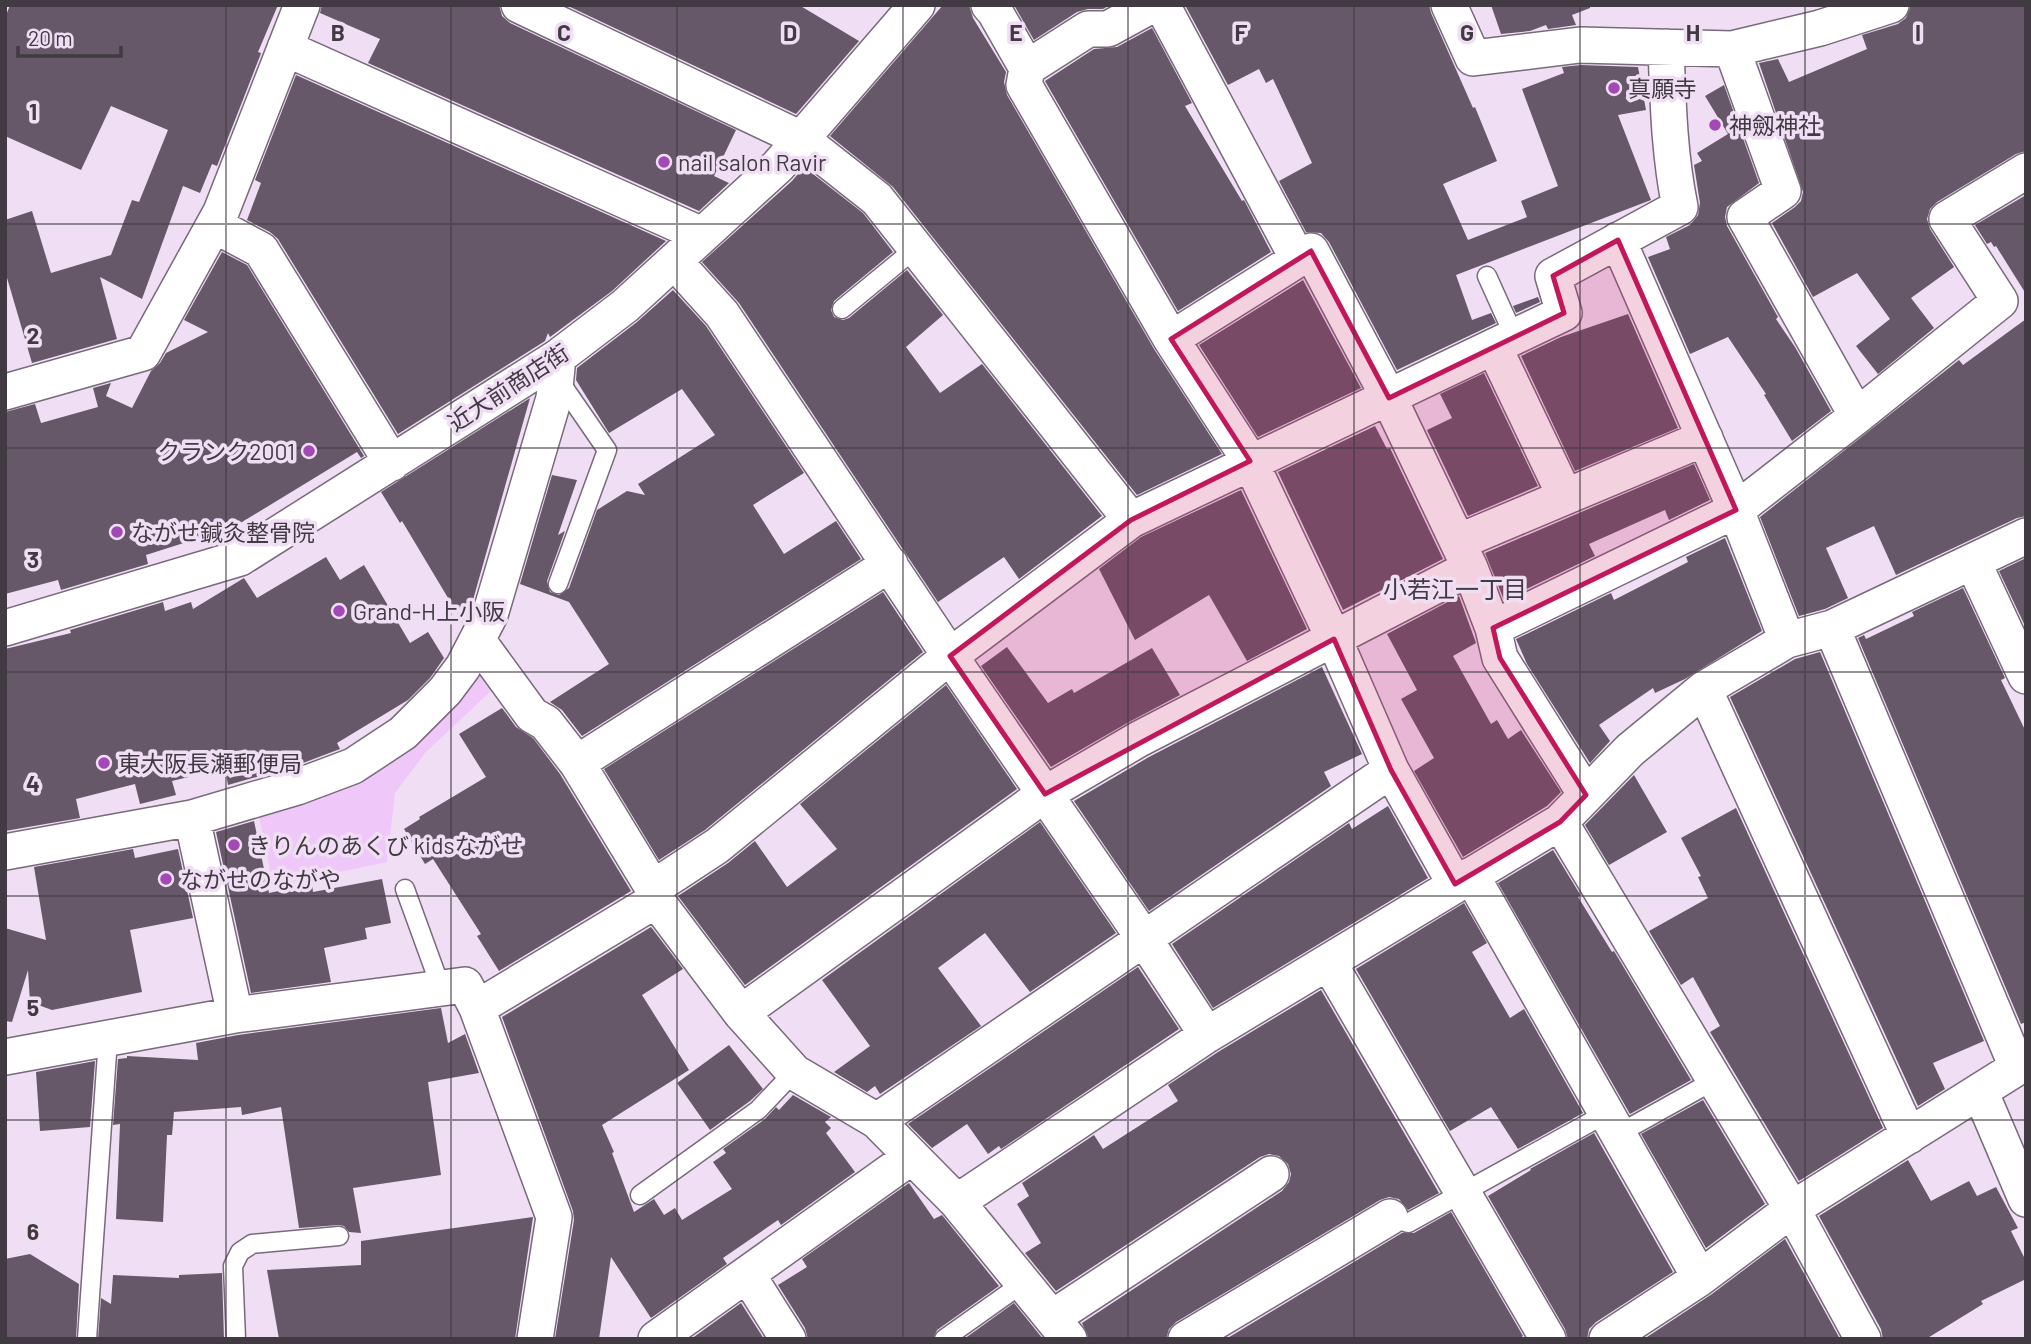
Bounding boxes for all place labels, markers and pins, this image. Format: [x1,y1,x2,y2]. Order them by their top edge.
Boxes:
place label: 真願寺 [1628,74,1697,102]
marker: 真願寺 [1606,80,1622,96]
place label: 神劔神社 [1729,111,1821,139]
marker: 神劔神社 [1707,117,1723,133]
place label: nail salon Ravir [678,148,827,176]
marker: nail salon Ravir [656,154,672,170]
place label: クランク2001 [157,437,295,465]
marker: クランク2001 [301,443,317,459]
place label: ながせ鍼灸整骨院 [131,518,315,546]
marker: ながせ鍼灸整骨院 [109,524,125,540]
place label: Grand-H上小阪 [353,597,505,625]
marker: Grand-H上小阪 [331,603,347,619]
place label: 東大阪長瀬郵便局 [118,749,302,777]
marker: 東大阪長瀬郵便局 [96,755,112,771]
place label: きりんのあくび kidsながせ [248,831,524,859]
marker: きりんのあくび kidsながせ [226,837,242,853]
place label: ながせのながや [180,865,341,893]
marker: ながせのながや [158,871,174,887]

